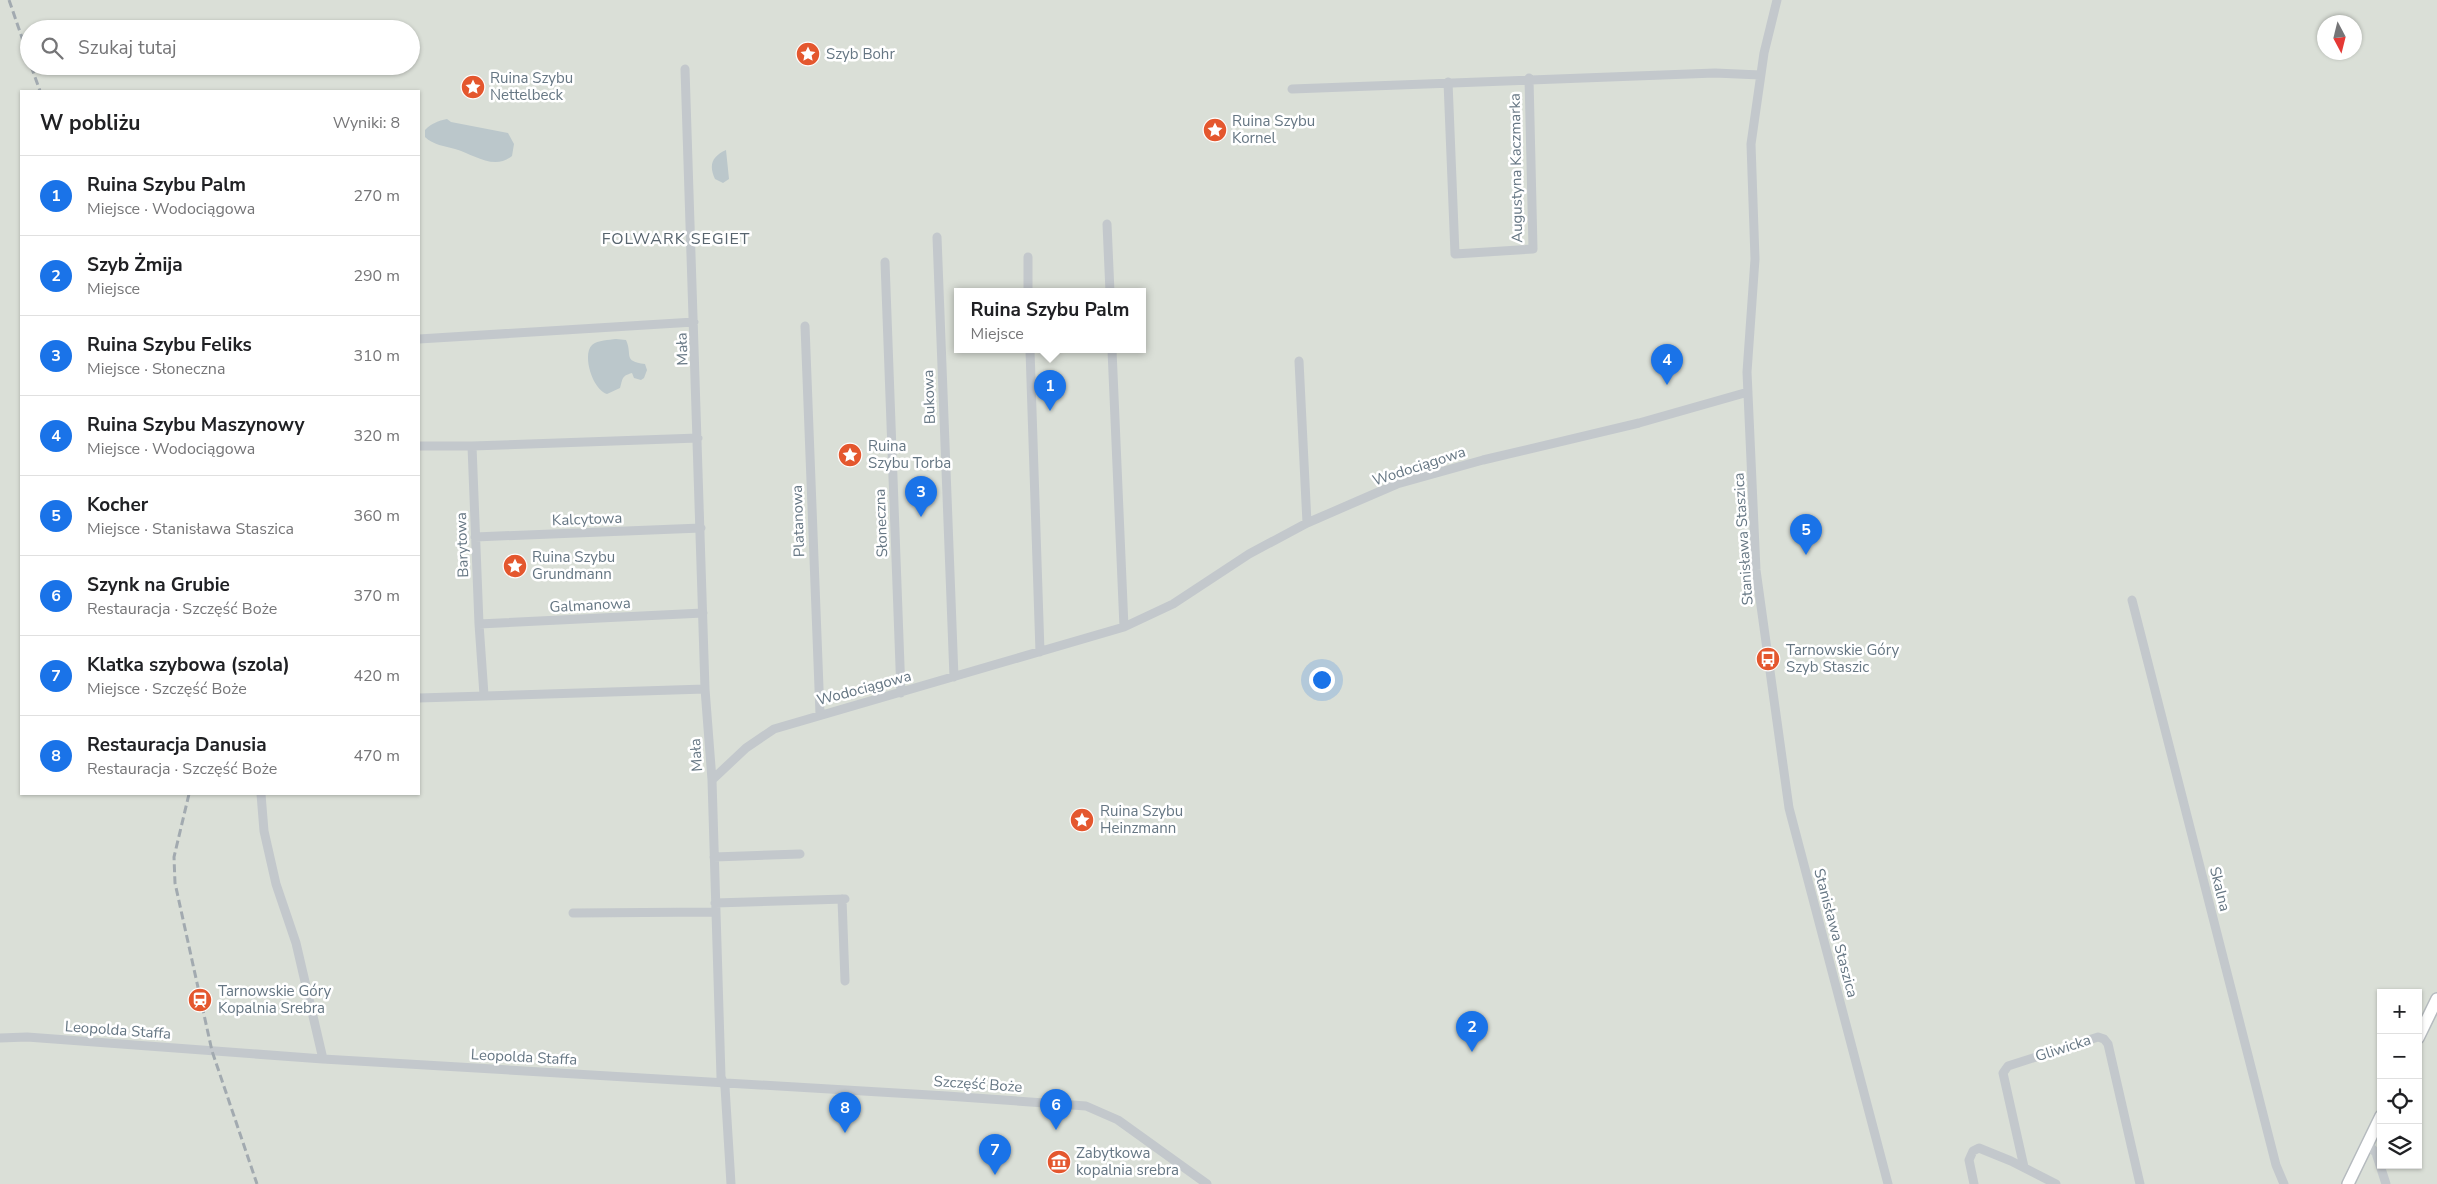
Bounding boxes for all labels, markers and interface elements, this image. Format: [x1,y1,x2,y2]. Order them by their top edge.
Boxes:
north arrow [2317,15,2362,60]
search box [20,20,420,75]
icon: search [38,34,66,62]
text: Szukaj tutaj [78,35,177,61]
place icon: Szyb Bohr [795,41,821,67]
place label: Szyb Bohr [826,44,895,64]
place label: Ruina Szybu Nettelbeck [490,68,573,105]
place icon: Ruina Szybu Nettelbeck [460,74,486,100]
street label: Augustyna Kaczmarka [1505,93,1527,243]
text: W pobliżu [40,109,141,137]
place label: Ruina Szybu Kornel [1232,111,1315,148]
text: Wyniki: 8 [333,112,400,134]
place icon: Ruina Szybu Kornel [1202,117,1228,143]
text: Ruina Szybu Palm [87,172,246,198]
text: 1 [51,185,61,207]
text: 270 m [353,185,400,207]
text: Miejsce · Wodociągowa [87,198,255,220]
district label: FOLWARK SEGIET [602,228,750,250]
text: Szyb Żmija [87,252,183,278]
text: 2 [51,265,61,287]
text: 290 m [353,265,400,287]
text: Miejsce [87,278,140,300]
popup [954,288,1146,353]
text: Ruina Szybu Palm [971,297,1129,323]
text: Miejsce [971,323,1024,345]
text: Ruina Szybu Feliks [87,332,252,358]
street label: Mała [671,332,693,366]
pin: 4 [1651,344,1683,385]
text: 3 [51,345,61,367]
text: 310 m [353,345,400,367]
text: Miejsce · Słoneczna [87,358,225,380]
street label: Bukowa [918,369,940,425]
pin: 1 [1034,370,1066,411]
text: Ruina Szybu Maszynowy [87,412,305,438]
text: 4 [51,425,61,447]
text: 320 m [353,425,400,447]
place label: Ruina Szybu Torba [868,436,951,473]
text: Miejsce · Wodociągowa [87,438,255,460]
place icon: Ruina Szybu Torba [837,442,863,468]
street label: Wodociągowa [1370,442,1468,490]
street label: Stanisława Staszica [1728,472,1758,606]
pin: 3 [905,476,937,517]
street label: Platanowa [787,485,809,557]
street label: Słoneczna [870,488,892,558]
text: Kocher [87,492,148,518]
text: 5 [51,505,61,527]
text: 360 m [353,505,400,527]
street label: Kalcytowa [551,508,623,530]
street label: Barytowa [451,512,473,578]
pin: 5 [1790,514,1822,555]
text: Miejsce · Stanisława Staszica [87,518,294,540]
place label: Ruina Szybu Grundmann [532,547,615,584]
place icon: Ruina Szybu Grundmann [502,553,528,579]
text: Szynk na Grubie [87,572,230,598]
text: 6 [51,585,61,607]
text: 370 m [353,585,400,607]
street label: Galmanowa [549,593,631,617]
text: Restauracja · Szczęść Boże [87,598,277,620]
place label: Tarnowskie Góry Szyb Staszic [1786,640,1899,677]
bus stop icon: Tarnowskie Góry Szyb Staszic [1755,646,1781,672]
text: Klatka szybowa (szola) [87,652,290,678]
text: 7 [51,665,61,687]
text: 420 m [353,665,400,687]
street label: Wodociągowa [815,666,913,710]
your location [1309,667,1335,693]
text: Miejsce · Szczęść Boże [87,678,247,700]
text: Restauracja Danusia [87,732,267,758]
street label: Mała [685,738,707,772]
text: 8 [51,745,61,767]
text: 470 m [353,745,400,767]
text: Restauracja · Szczęść Boże [87,758,277,780]
place label: Ruina Szybu Heinzmann [1100,801,1183,838]
place icon: Ruina Szybu Heinzmann [1069,807,1095,833]
street label: Skalna [2205,864,2235,914]
street label: Stanisława Staszica [1809,866,1863,1000]
place label: Tarnowskie Góry Kopalnia Srebra [218,981,331,1018]
station icon: Tarnowskie Góry Kopalnia Srebra [187,987,213,1013]
map controls [2377,989,2422,1169]
button: + [2377,989,2422,1034]
pin: 2 [1456,1011,1488,1052]
street label: Leopolda Staffa [64,1016,172,1044]
street label: Gliwicka [2033,1030,2093,1066]
button: − [2377,1034,2422,1079]
street label: Leopolda Staffa [470,1044,578,1070]
street label: Szczęść Boże [933,1071,1023,1097]
button: locate [2377,1079,2422,1124]
pin: 6 [1040,1089,1072,1130]
pin: 8 [829,1092,861,1133]
button: layers [2377,1124,2422,1169]
pin: 7 [979,1134,1011,1175]
place label: Zabytkowa kopalnia srebra [1076,1143,1179,1180]
museum icon: Zabytkowa kopalnia srebra [1046,1149,1072,1175]

